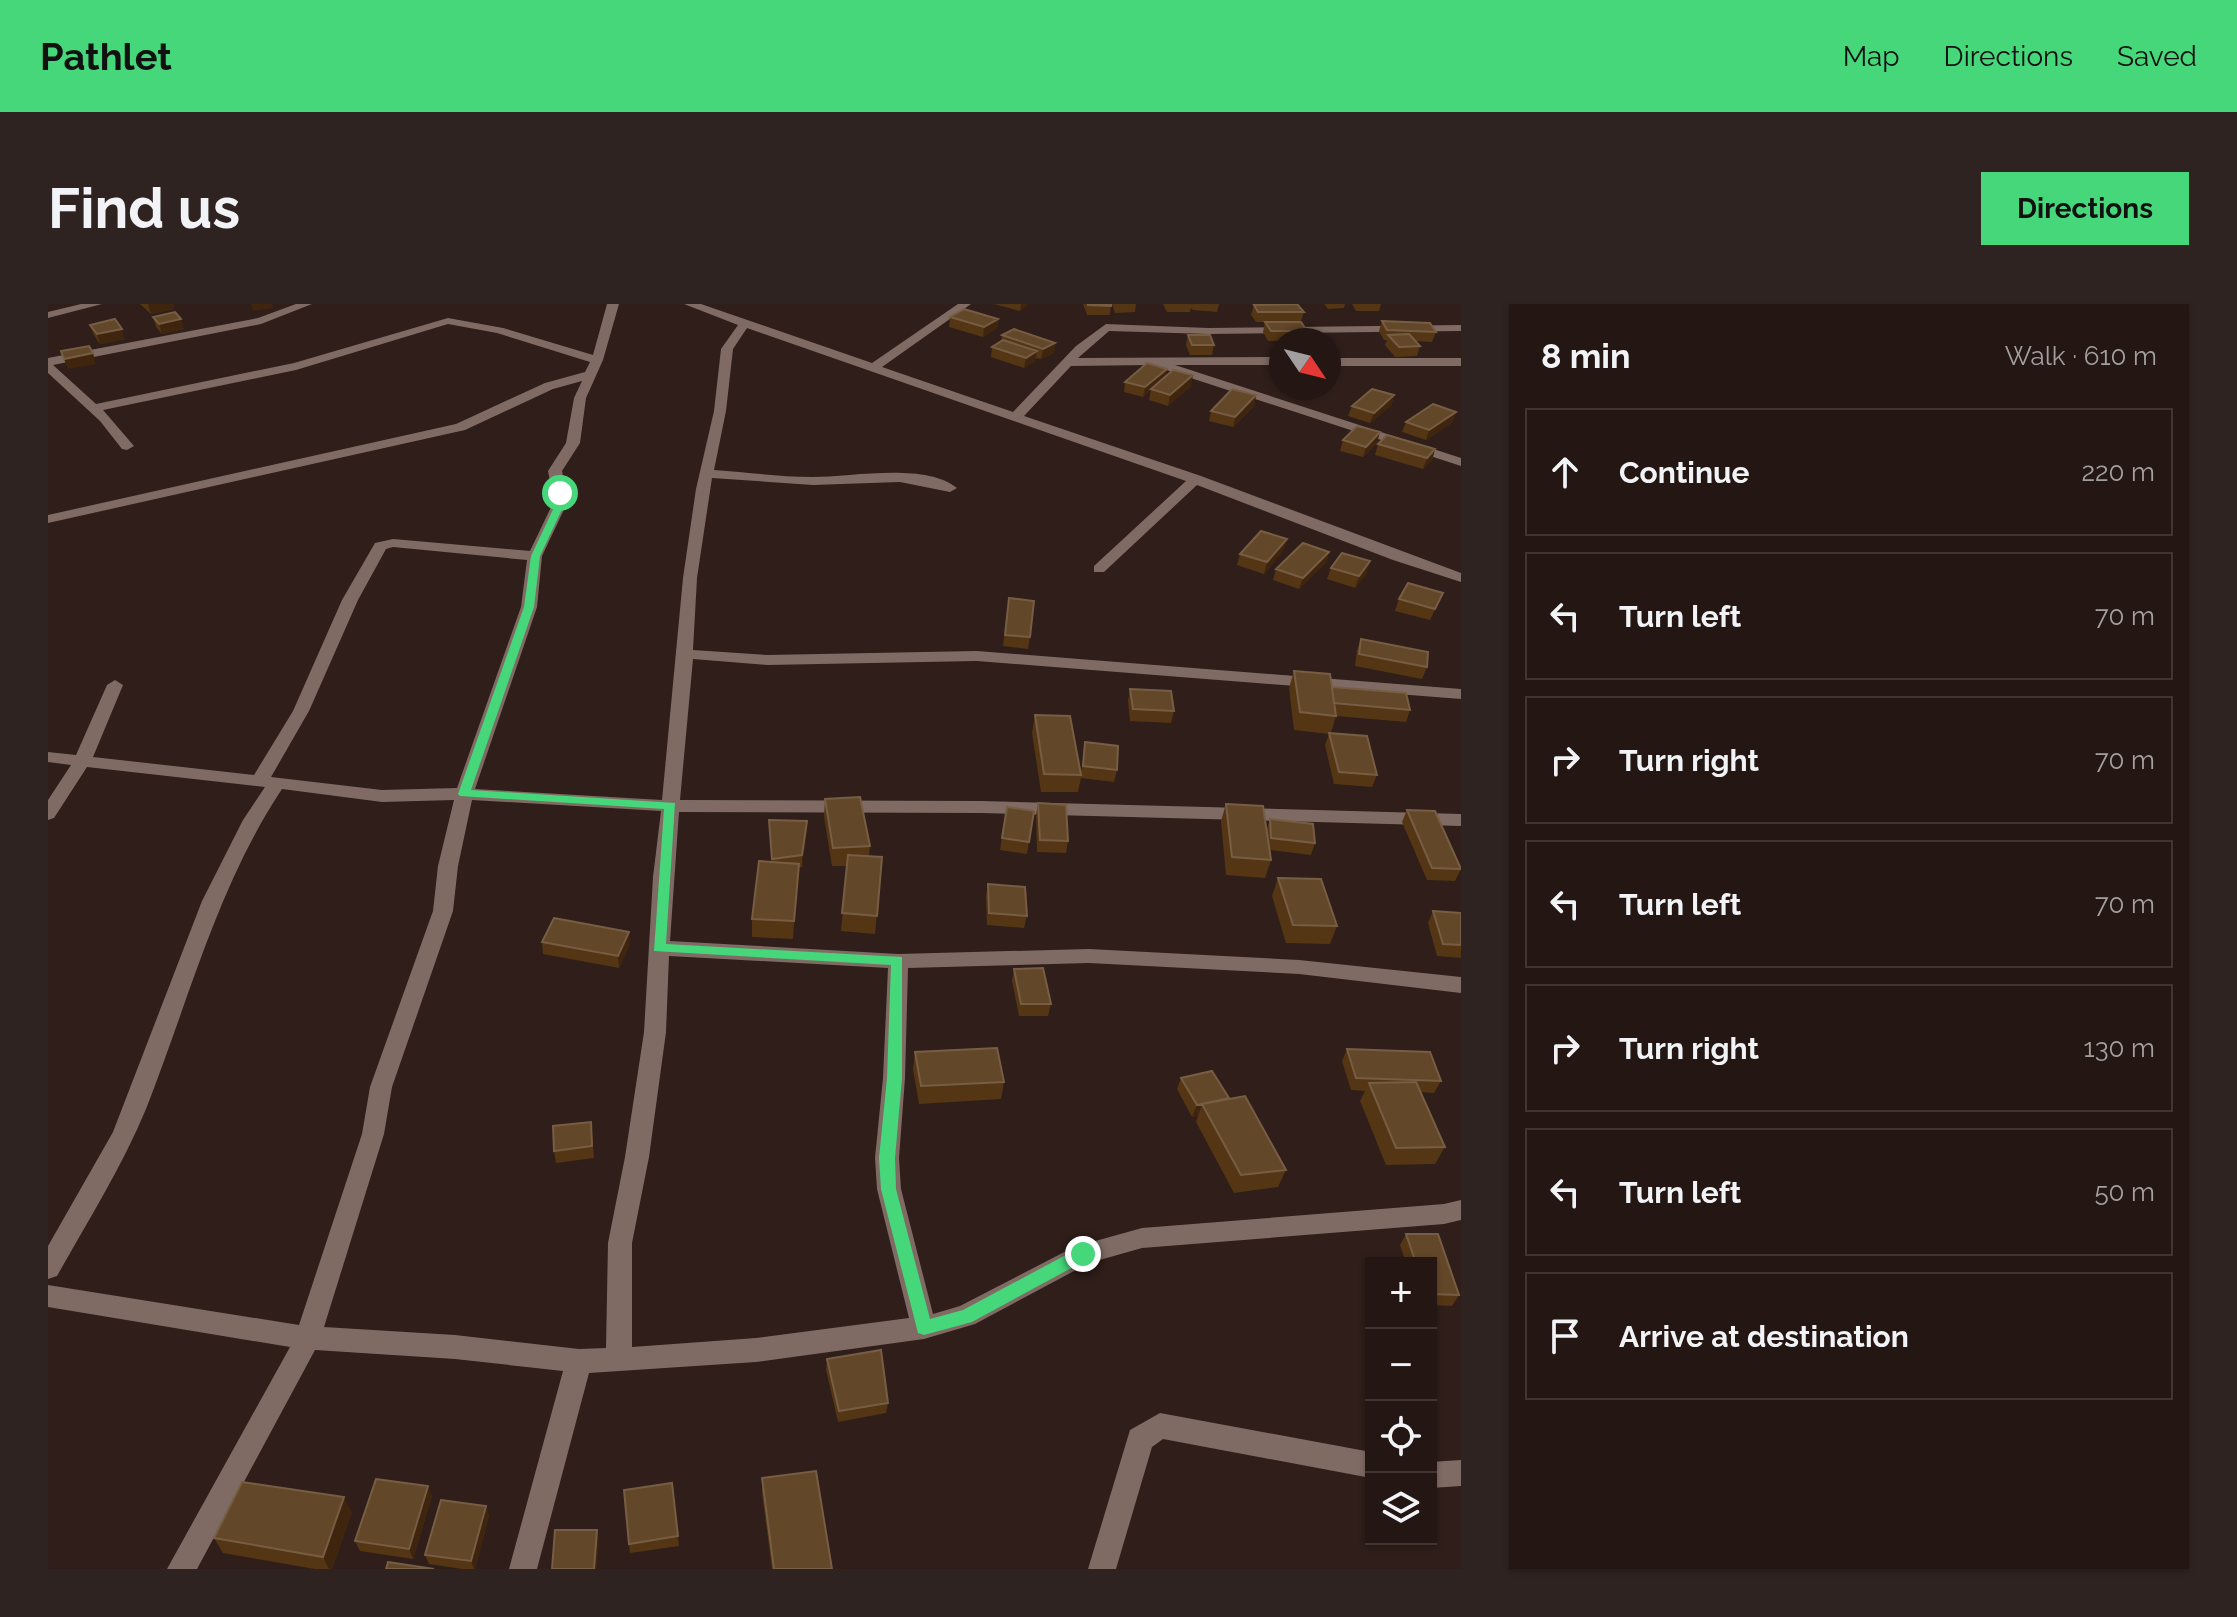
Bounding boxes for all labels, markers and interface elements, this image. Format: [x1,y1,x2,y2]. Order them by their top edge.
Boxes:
text: Pathlet [40,34,172,79]
text: Map [1843,40,1900,73]
text: Directions [1944,40,2073,73]
text: Saved [2117,40,2197,73]
button: Directions [1981,172,2189,245]
text: Find us [48,175,240,241]
north arrow [1269,328,1341,400]
text: 8 min [1541,336,1631,376]
text: Walk · 610 m [2005,341,2157,371]
icon: ahead [1543,450,1587,494]
text: Continue [1619,455,1750,490]
text: 220 m [2081,457,2155,487]
route start [542,475,578,511]
icon: left [1543,594,1587,638]
text: Turn left [1619,599,1741,634]
text: 70 m [2095,601,2155,631]
icon: right [1543,738,1587,782]
text: Turn right [1619,743,1759,778]
text: 70 m [2095,745,2155,775]
icon: left [1543,882,1587,926]
text: Turn left [1619,887,1741,922]
text: 70 m [2095,889,2155,919]
icon: right [1543,1026,1587,1070]
text: Turn right [1619,1031,1759,1066]
text: 130 m [2084,1033,2155,1063]
icon: left [1543,1170,1587,1214]
text: Turn left [1619,1175,1741,1210]
text: 50 m [2094,1177,2155,1207]
route end [1065,1236,1101,1272]
map controls [1365,1257,1437,1545]
button: + [1365,1257,1437,1329]
icon: arrive [1543,1314,1587,1358]
text: Arrive at destination [1619,1319,1909,1354]
button: − [1365,1329,1437,1401]
button: locate [1365,1401,1437,1473]
button: layers [1365,1473,1437,1545]

